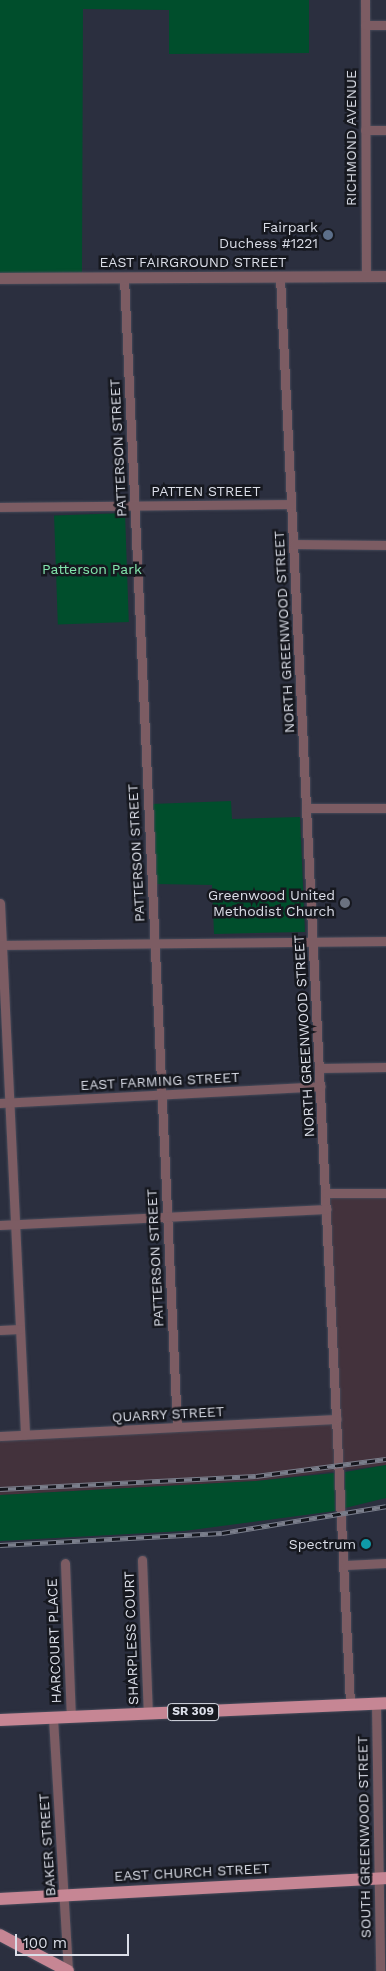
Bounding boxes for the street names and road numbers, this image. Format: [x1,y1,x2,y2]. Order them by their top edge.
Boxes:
street label: RICHMOND AVENUE [343,70,359,206]
street label: EAST FAIRGROUND STREET [99,254,287,270]
street label: PATTERSON STREET [106,379,130,517]
street label: PATTEN STREET [151,483,261,499]
street label: NORTH GREENWOOD STREET [270,530,298,734]
street label: PATTERSON STREET [124,784,148,922]
street label: NORTH GREENWOOD STREET [290,934,318,1138]
street label: EAST FARMING STREET [80,1068,240,1094]
street label: PATTERSON STREET [143,1189,167,1327]
street label: QUARRY STREET [111,1403,225,1425]
street label: SHARPLESS COURT [120,1571,142,1705]
street label: HARCOURT PLACE [43,1578,65,1704]
road number: SR 309 [167,1702,219,1721]
street label: SOUTH GREENWOOD STREET [354,1736,374,1938]
street label: BAKER STREET [35,1793,59,1897]
street label: EAST CHURCH STREET [114,1860,270,1884]

